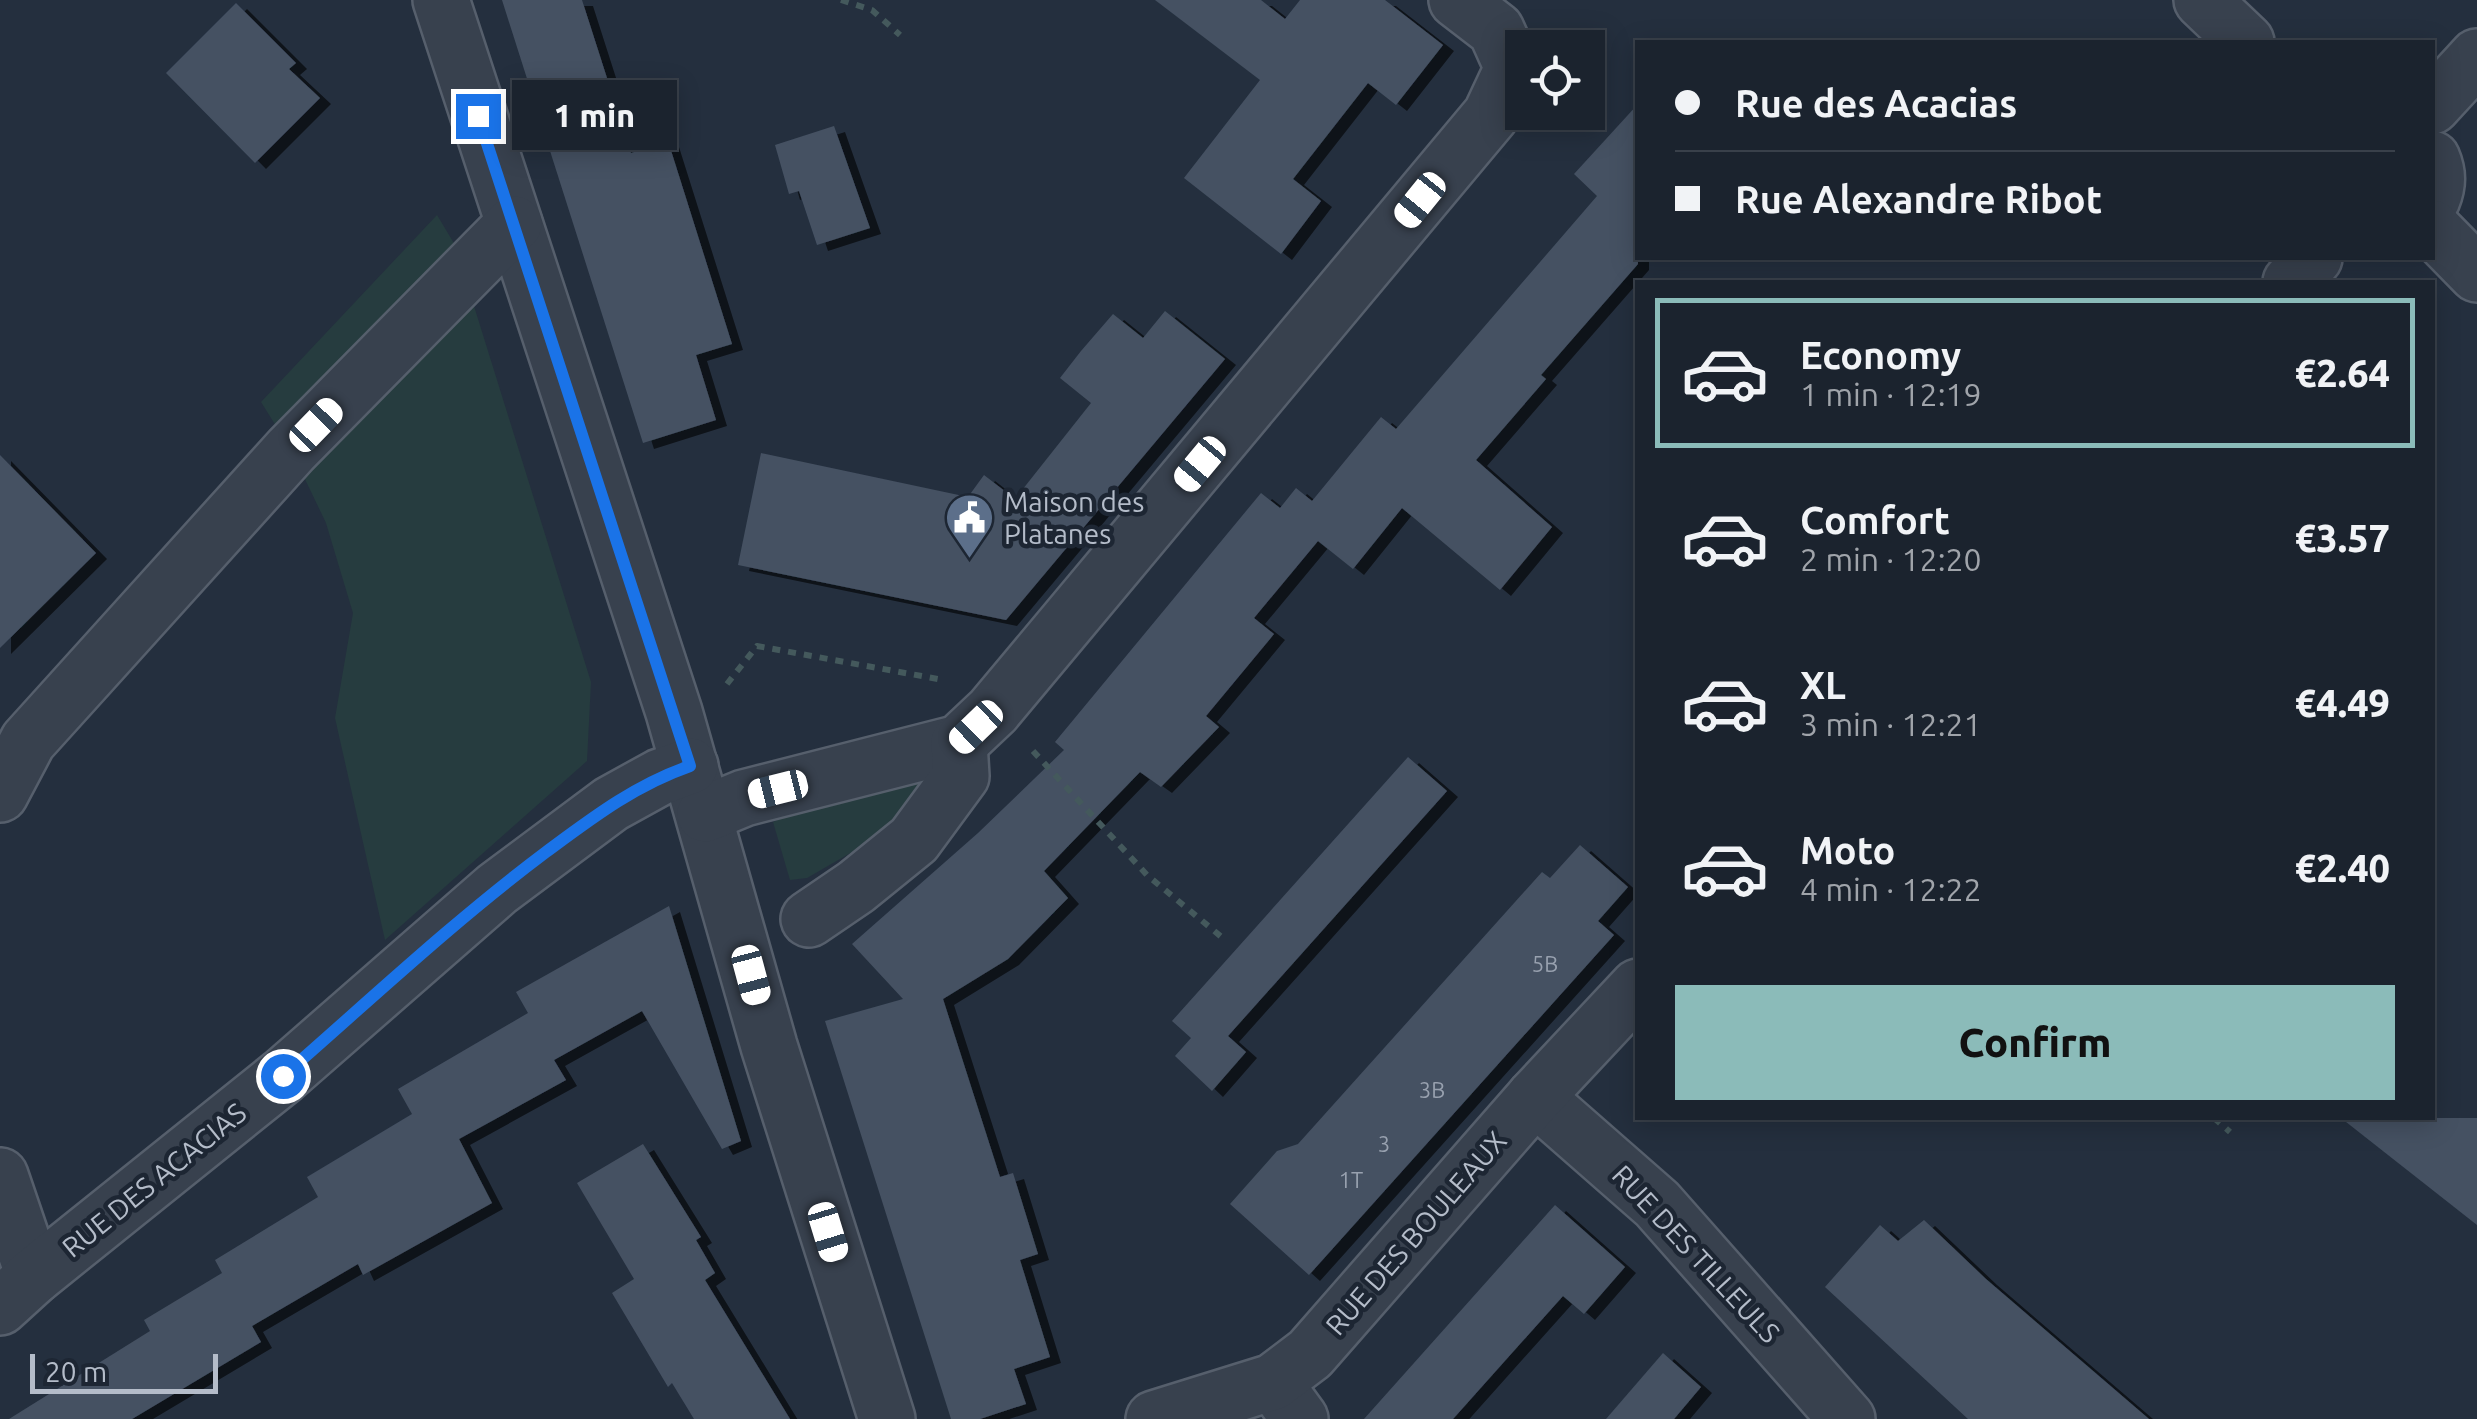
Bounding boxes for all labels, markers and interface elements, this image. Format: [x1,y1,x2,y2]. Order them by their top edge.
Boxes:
map controls [1505,30,1605,130]
button: locate [1505,30,1605,130]
callout: 1 min [513,81,678,151]
text: Rue des Acacias [1735,82,2017,124]
route end [456,94,501,139]
text: 1 min [554,97,635,133]
car [1389,167,1451,233]
text: Rue Alexandre Ribot [1735,178,2102,220]
icon: car [1680,328,1770,418]
text: Economy [1800,334,1961,376]
text: €2.64 [2295,352,2390,394]
text: 1 min · 12:19 [1800,376,1982,412]
car [284,393,348,457]
car [1169,431,1231,497]
place label: Maison des Platanes [1004,486,1144,549]
public building icon: Maison des Platanes [943,492,995,560]
icon: car [1680,493,1770,583]
text: Comfort [1800,499,1950,541]
text: €3.57 [2295,517,2390,559]
text: 2 min · 12:20 [1800,541,1982,577]
icon: car [1680,658,1770,748]
text: XL [1800,664,1846,706]
text: €4.49 [2295,682,2390,724]
car [944,695,1008,759]
text: 3 min · 12:21 [1800,706,1982,742]
car [745,767,811,811]
icon: car [1680,823,1770,913]
text: Moto [1800,829,1895,871]
text: €2.40 [2295,847,2390,889]
text: 4 min · 12:22 [1800,871,1982,907]
car [729,942,773,1008]
house number: 5B [1532,951,1558,976]
button: Confirm [1675,985,2395,1100]
route start [261,1054,306,1099]
house number: 3B [1419,1077,1445,1102]
street label: RUE DES ACACIAS [56,1096,251,1263]
street label: RUE DES BOULEAUX [1319,1125,1512,1340]
house number: 3 [1378,1131,1390,1156]
street label: RUE DES TILLEULS [1606,1159,1786,1348]
house number: 1T [1339,1167,1363,1192]
car [805,1199,851,1265]
scale bar [30,1349,218,1394]
text: 20 m [45,1356,107,1387]

